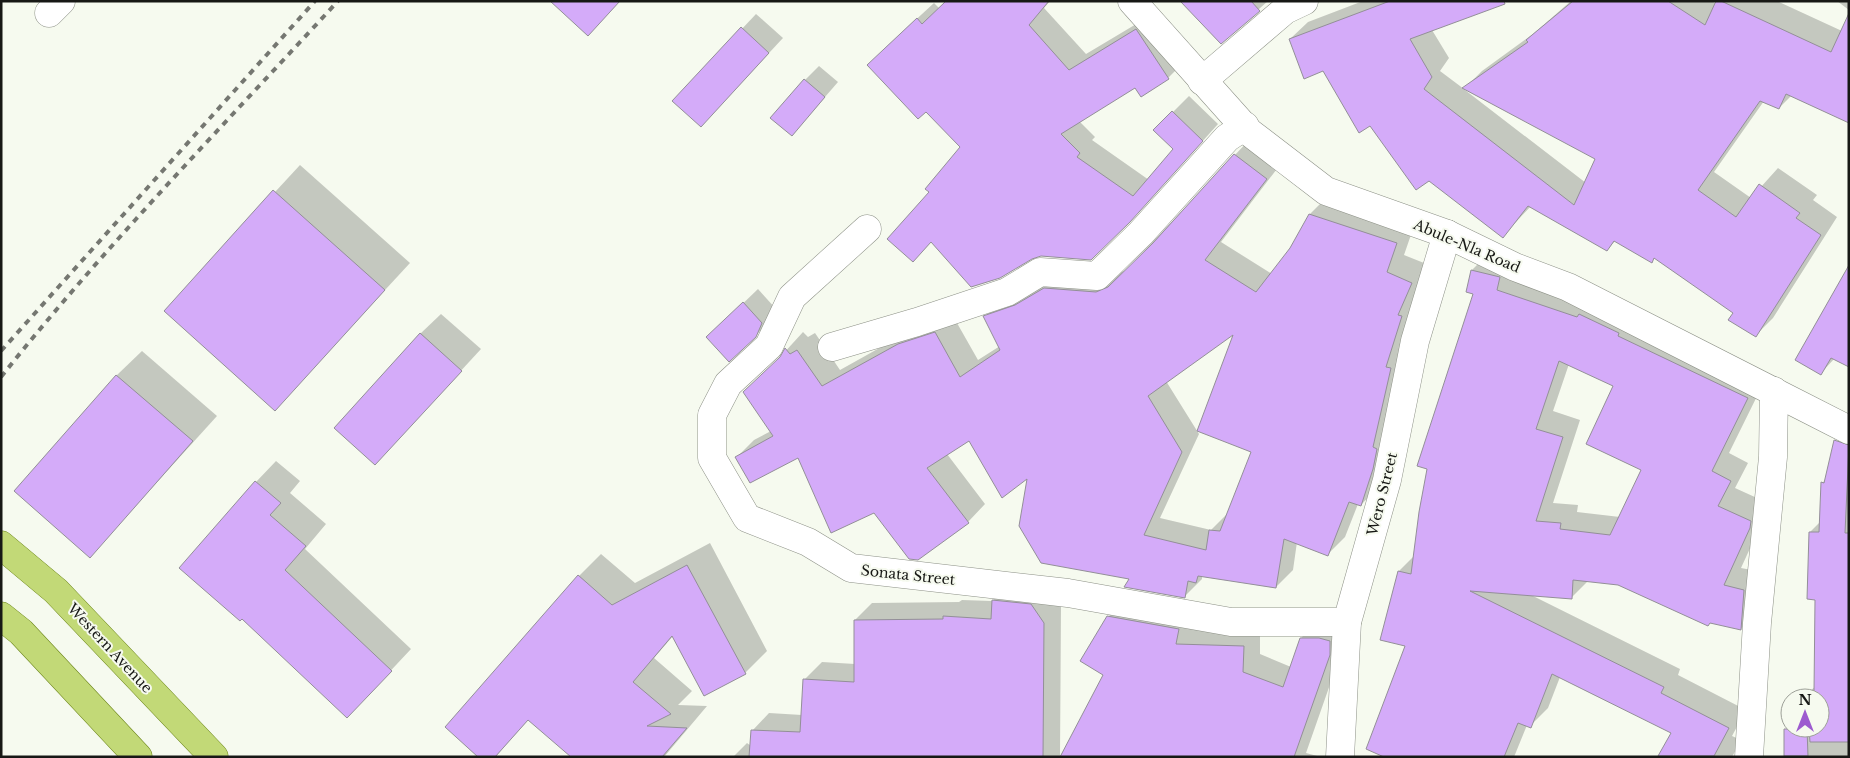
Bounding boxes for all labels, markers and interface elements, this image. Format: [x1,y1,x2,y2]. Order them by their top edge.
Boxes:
street label: Abule-Nla Road [1410,215,1524,277]
street label: Wero Street [1363,450,1401,538]
street label: Sonata Street [860,561,957,589]
street label: Western Avenue [63,599,156,697]
north arrow [1780,688,1830,738]
text: N [1798,691,1812,709]

